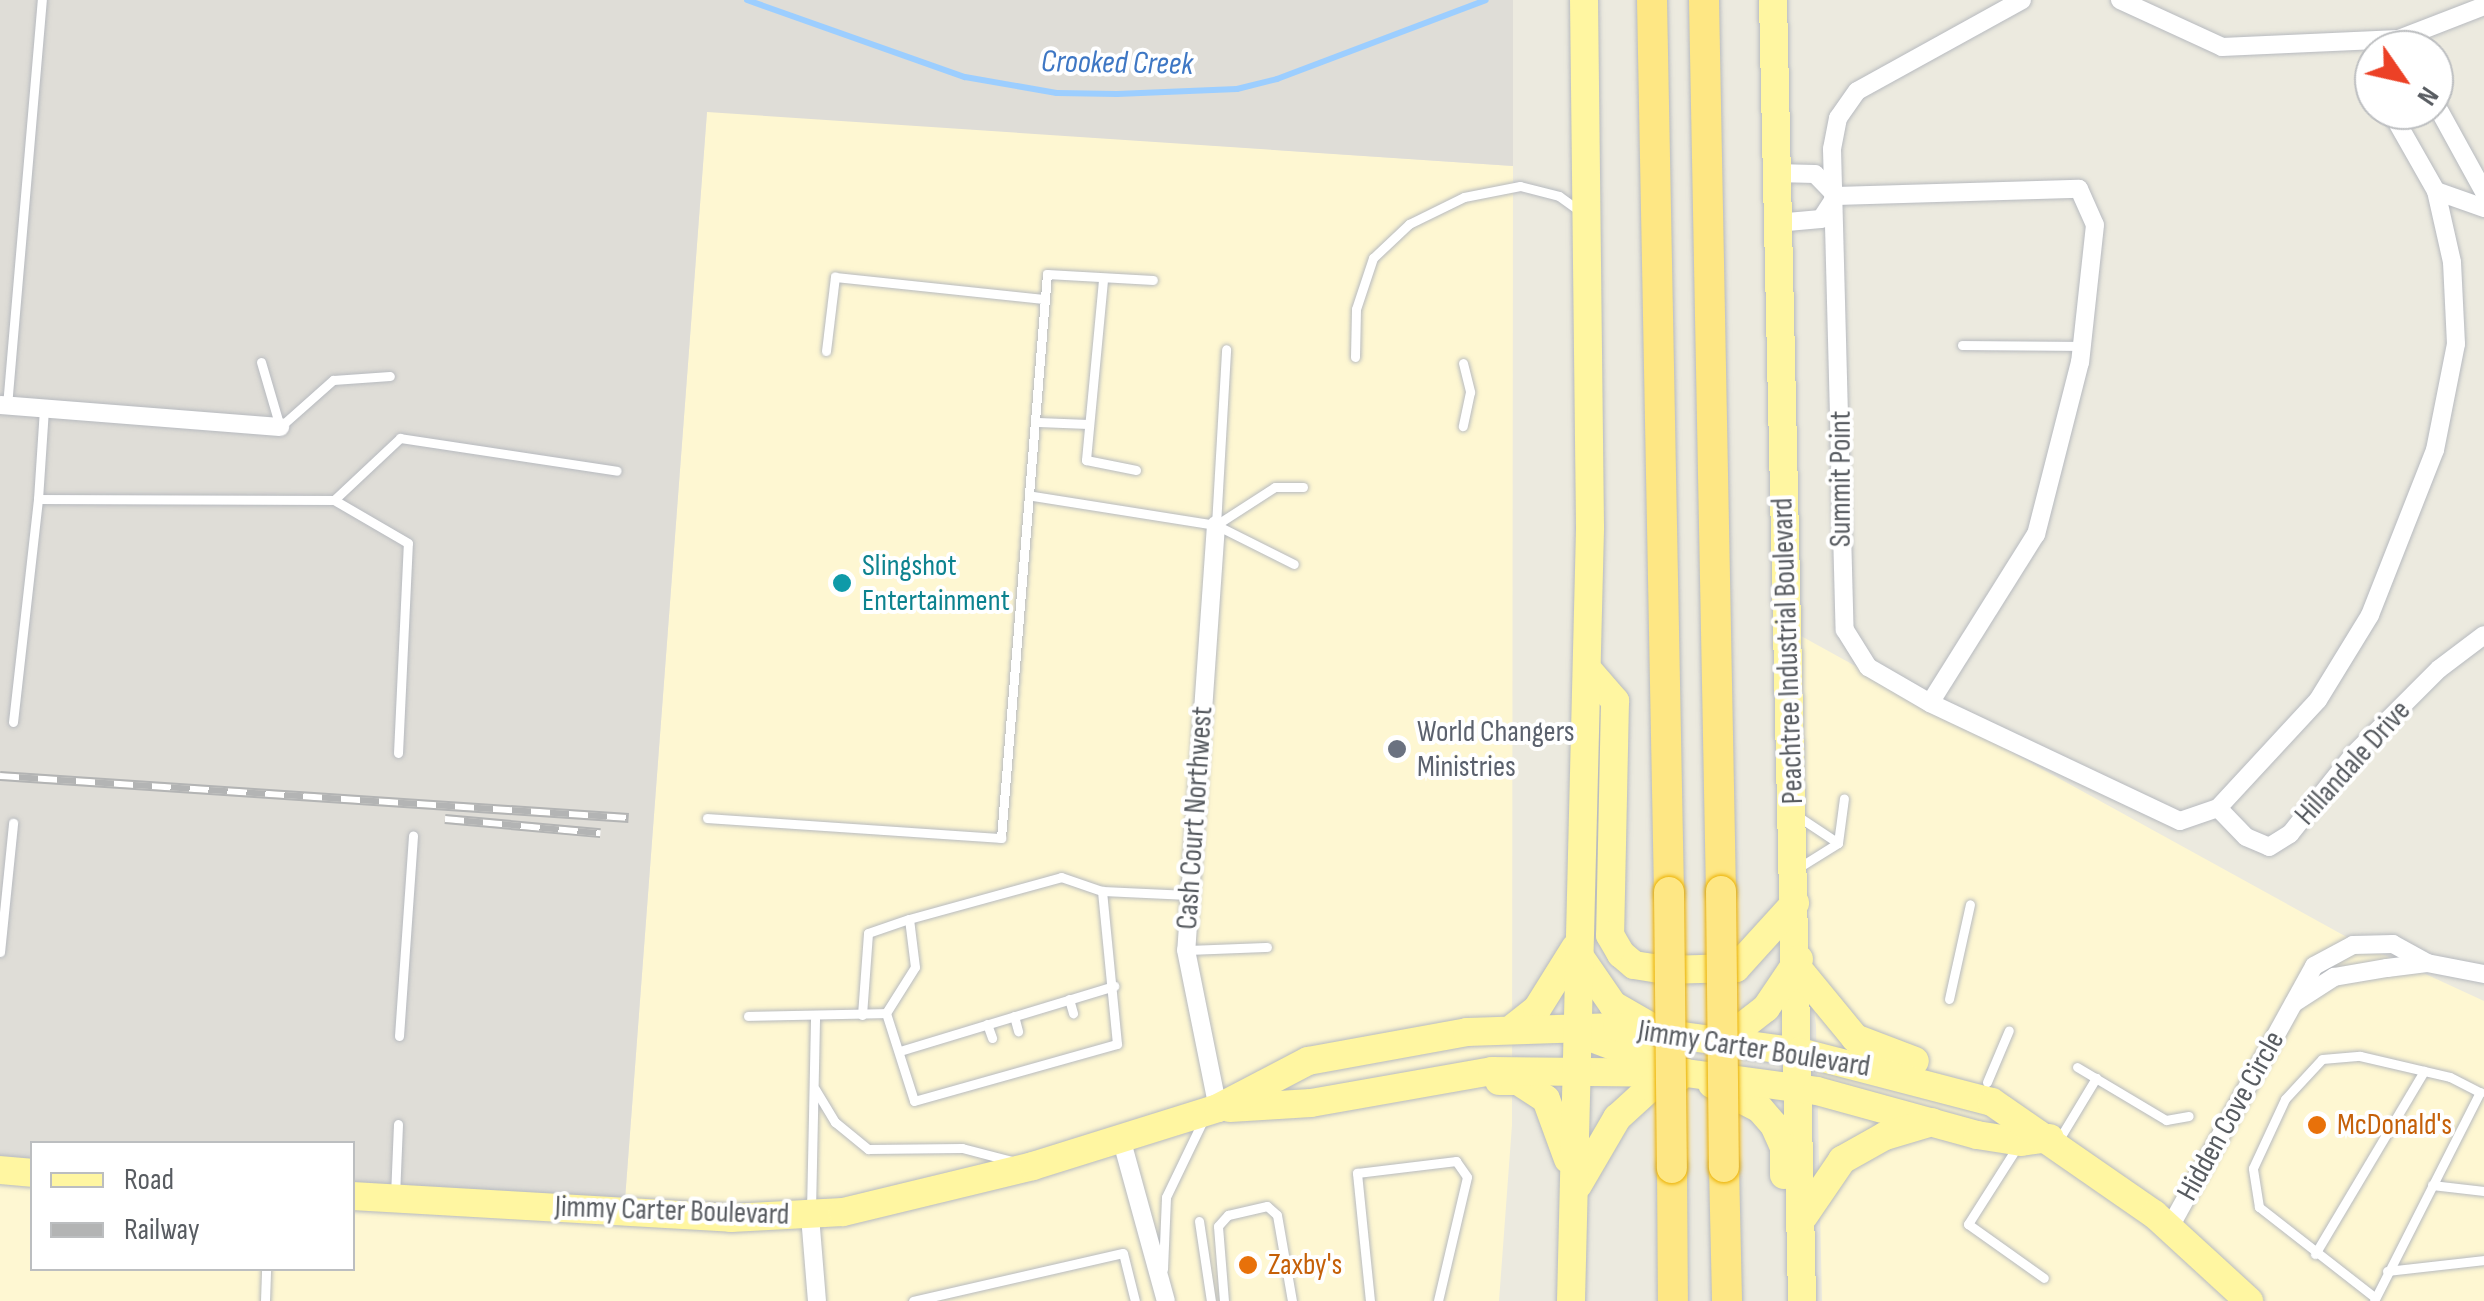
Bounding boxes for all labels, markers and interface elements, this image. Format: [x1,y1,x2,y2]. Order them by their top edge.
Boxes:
north arrow [2354,30,2454,130]
water label: Crooked Creek [1041,43,1193,85]
text: N [2410,81,2445,111]
street label: Summit Point [1823,411,1859,547]
street label: Peachtree Industrial Boulevard [1765,497,1811,805]
place label: Slingshot Entertainment [862,548,1010,618]
marker: Slingshot Entertainment [831,572,853,594]
street label: Hillandale Drive [2288,693,2418,833]
street label: Cash Court Northwest [1169,705,1221,931]
place label: World Changers Ministries [1417,714,1575,784]
marker: World Changers Ministries [1386,738,1408,760]
street label: Jimmy Carter Boulevard [1635,1013,1873,1085]
street label: Hidden Cove Circle [2170,1025,2292,1207]
place label: McDonald's [2337,1107,2452,1143]
marker: McDonald's [2306,1114,2328,1136]
legend [30,1141,355,1271]
text: Road [124,1162,174,1198]
street label: Jimmy Carter Boulevard [554,1189,790,1233]
text: Railway [124,1212,200,1248]
place label: Zaxby's [1268,1247,1342,1283]
marker: Zaxby's [1237,1254,1259,1276]

